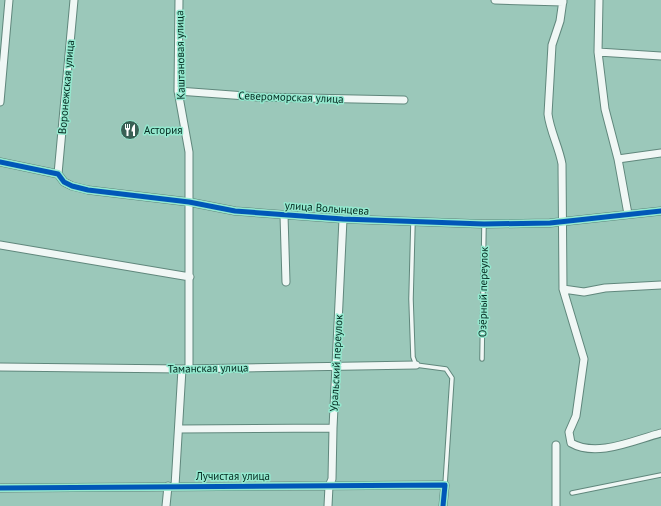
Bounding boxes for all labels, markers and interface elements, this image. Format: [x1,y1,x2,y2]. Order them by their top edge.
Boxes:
street label: Каштановая улица [172,10,188,100]
street label: Воронежская улица [55,39,77,135]
street label: Североморская улица [238,88,344,106]
restaurant icon: Астория [119,119,141,141]
place label: Астория [144,123,182,137]
street label: улица Волынцева [284,198,370,218]
street label: Озёрный переулок [475,246,491,337]
street label: Уральский переулок [326,313,346,412]
street label: Таманская улица [168,360,248,376]
street label: Лучистая улица [195,469,270,483]

